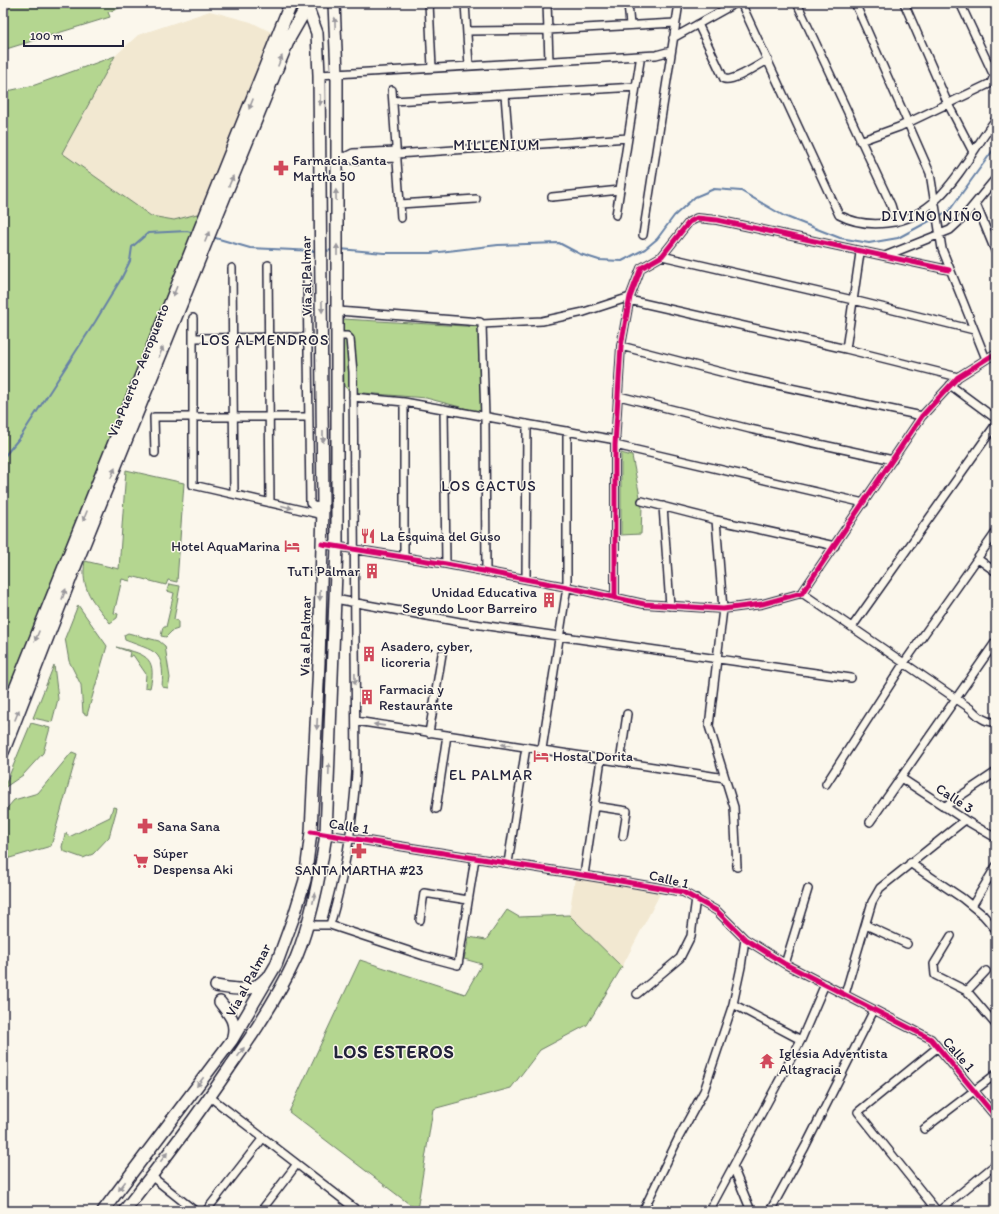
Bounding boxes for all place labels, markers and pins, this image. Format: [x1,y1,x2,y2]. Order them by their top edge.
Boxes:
place label: Farmacia Santa Martha 50 [293,152,387,185]
pharmacy icon: Farmacia Santa Martha 50 [272,159,290,177]
restaurant icon: La Esquina del Guso [359,527,377,545]
place label: La Esquina del Guso [380,528,501,545]
hotel icon: Hotel AquaMarina [283,537,301,555]
place label: Hotel AquaMarina [171,538,281,555]
building icon: TuTi Palmar [363,562,381,580]
place label: TuTi Palmar [287,563,360,580]
place label: Unidad Educativa Segundo Loor Barreiro [402,584,538,617]
building icon: Unidad Educativa Segundo Loor Barreiro [540,591,558,609]
place label: Asadero, cyber, licoreria [381,638,473,671]
building icon: Asadero, cyber, licoreria [360,645,378,663]
place label: Farmacia y Restaurante [379,681,453,714]
building icon: Farmacia y Restaurante [358,688,376,706]
hotel icon: Hostal Dorita [532,747,550,765]
place label: Hostal Dorita [553,748,633,765]
pharmacy icon: Sana Sana [136,817,154,835]
place label: Sana Sana [157,818,221,835]
pharmacy icon: SANTA MARTHA #23 [350,842,368,860]
place label: Súper Despensa Aki [153,845,233,878]
supermarket icon: Súper Despensa Aki [132,852,150,870]
place label: SANTA MARTHA #23 [295,862,424,879]
place label: Iglesia Adventista Altagracia [779,1045,888,1078]
temple icon: Iglesia Adventista Altagracia [758,1052,776,1070]

